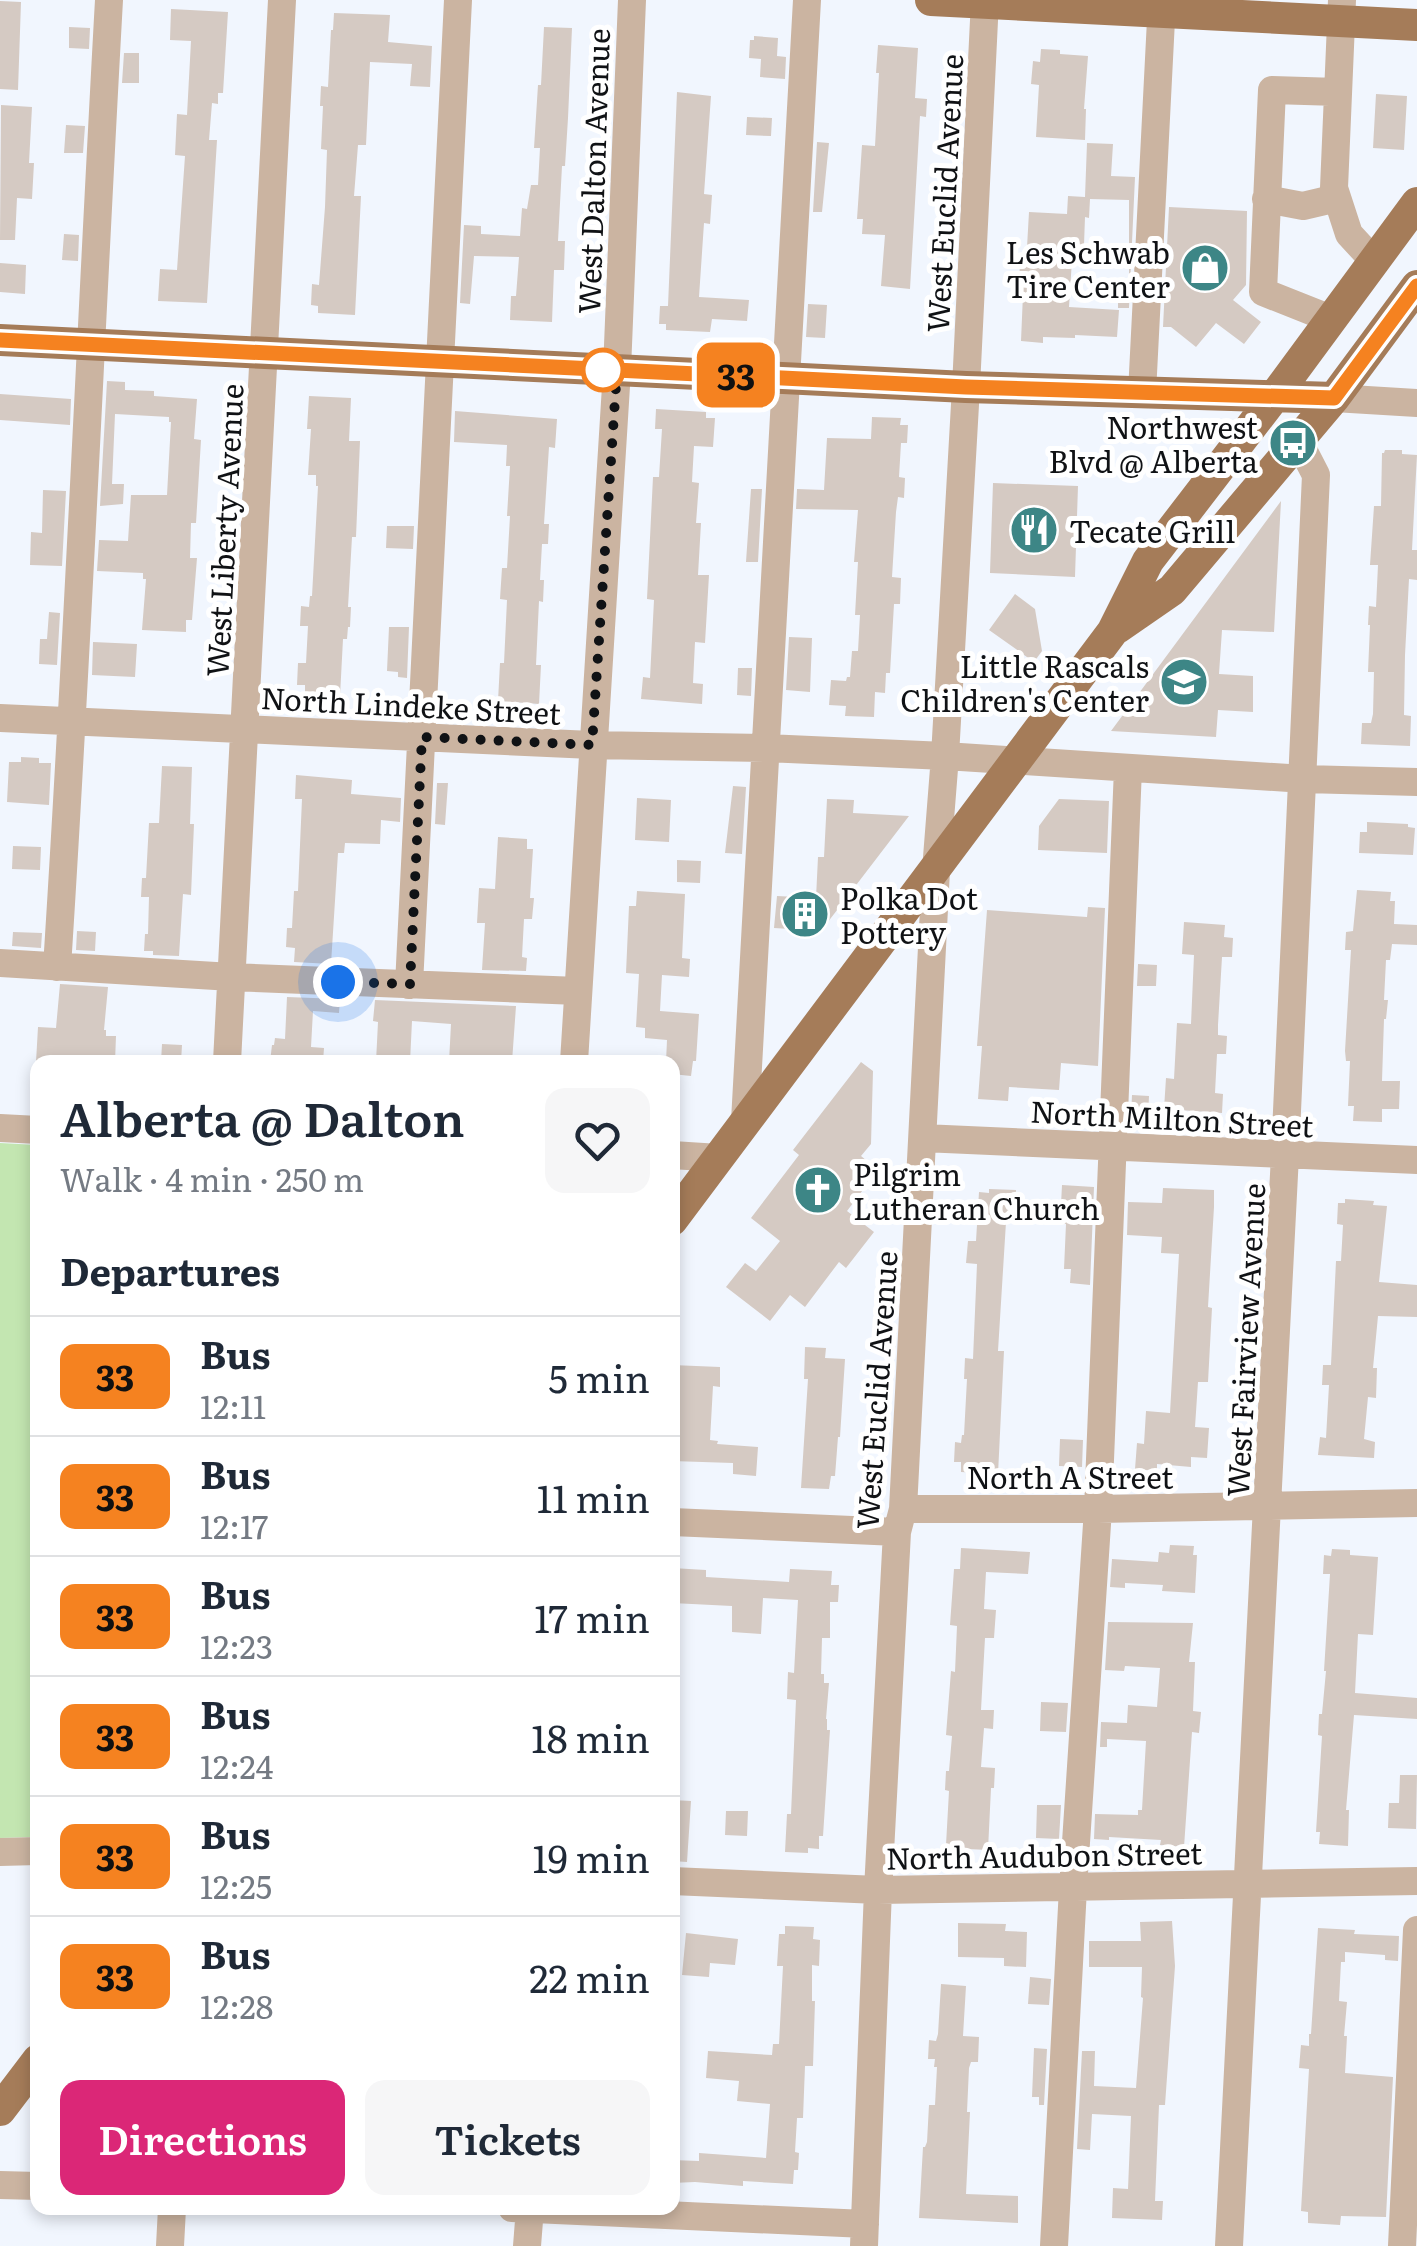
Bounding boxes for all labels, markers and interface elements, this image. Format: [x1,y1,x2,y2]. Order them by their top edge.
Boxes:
street label: West Dalton Avenue [565,27,619,315]
street label: West Euclid Avenue [914,53,972,333]
place label: Les Schwab Tire Center [1006,229,1170,307]
shop icon: Les Schwab Tire Center [1179,242,1231,294]
line badge: 33 [691,342,781,408]
unlabelled marker [582,349,624,391]
text: 33 [717,349,755,401]
street label: West Liberty Avenue [193,382,253,678]
place label: Northwest Blvd @ Alberta [1048,404,1259,482]
bus stop icon: Northwest Blvd @ Alberta [1267,417,1319,469]
restaurant icon: Tecate Grill [1008,504,1060,556]
place label: Tecate Grill [1069,508,1235,552]
place label: Little Rascals Children's Center [900,643,1149,721]
school or university icon: Little Rascals Children's Center [1158,656,1210,708]
street label: North Lindeke Street [260,674,562,734]
place label: Polka Dot Pottery [840,875,978,953]
building icon: Polka Dot Pottery [779,888,831,940]
your location [313,957,363,1007]
text: Alberta @ Dalton [60,1081,465,1152]
button: heart [545,1088,650,1193]
street label: North Milton Street [1029,1088,1315,1146]
place label: Pilgrim Lutheran Church [853,1151,1100,1229]
text: Walk · 4 min · 250 m [60,1154,364,1202]
church icon: Pilgrim Lutheran Church [792,1164,844,1216]
street label: West Fairview Avenue [1214,1182,1274,1498]
text: Departures [60,1241,280,1298]
street label: West Euclid Avenue [843,1249,907,1531]
text: Bus [200,1324,271,1381]
text: 5 min [548,1348,650,1405]
text: 33 [96,1350,134,1402]
text: 12:11 [200,1381,266,1429]
text: Bus [200,1444,271,1501]
street label: North A Street [967,1454,1173,1498]
text: 11 min [537,1468,650,1525]
text: 33 [96,1470,134,1522]
text: 12:17 [200,1501,268,1549]
text: Bus [200,1564,271,1621]
text: 17 min [534,1588,650,1645]
text: 33 [96,1590,134,1642]
text: 12:23 [200,1621,273,1669]
text: Bus [200,1684,271,1741]
text: 18 min [531,1708,650,1765]
text: 33 [96,1710,134,1762]
text: 12:24 [200,1741,273,1789]
text: Bus [200,1804,271,1861]
text: 19 min [532,1828,650,1885]
street label: North Audubon Street [885,1829,1203,1879]
text: 33 [96,1830,134,1882]
text: 12:25 [200,1861,272,1909]
text: Bus [200,1924,271,1981]
text: 22 min [529,1948,650,2005]
text: 33 [96,1950,134,2002]
text: 12:28 [200,1981,273,2029]
button: Directions [60,2080,345,2195]
button: Tickets [365,2080,650,2195]

